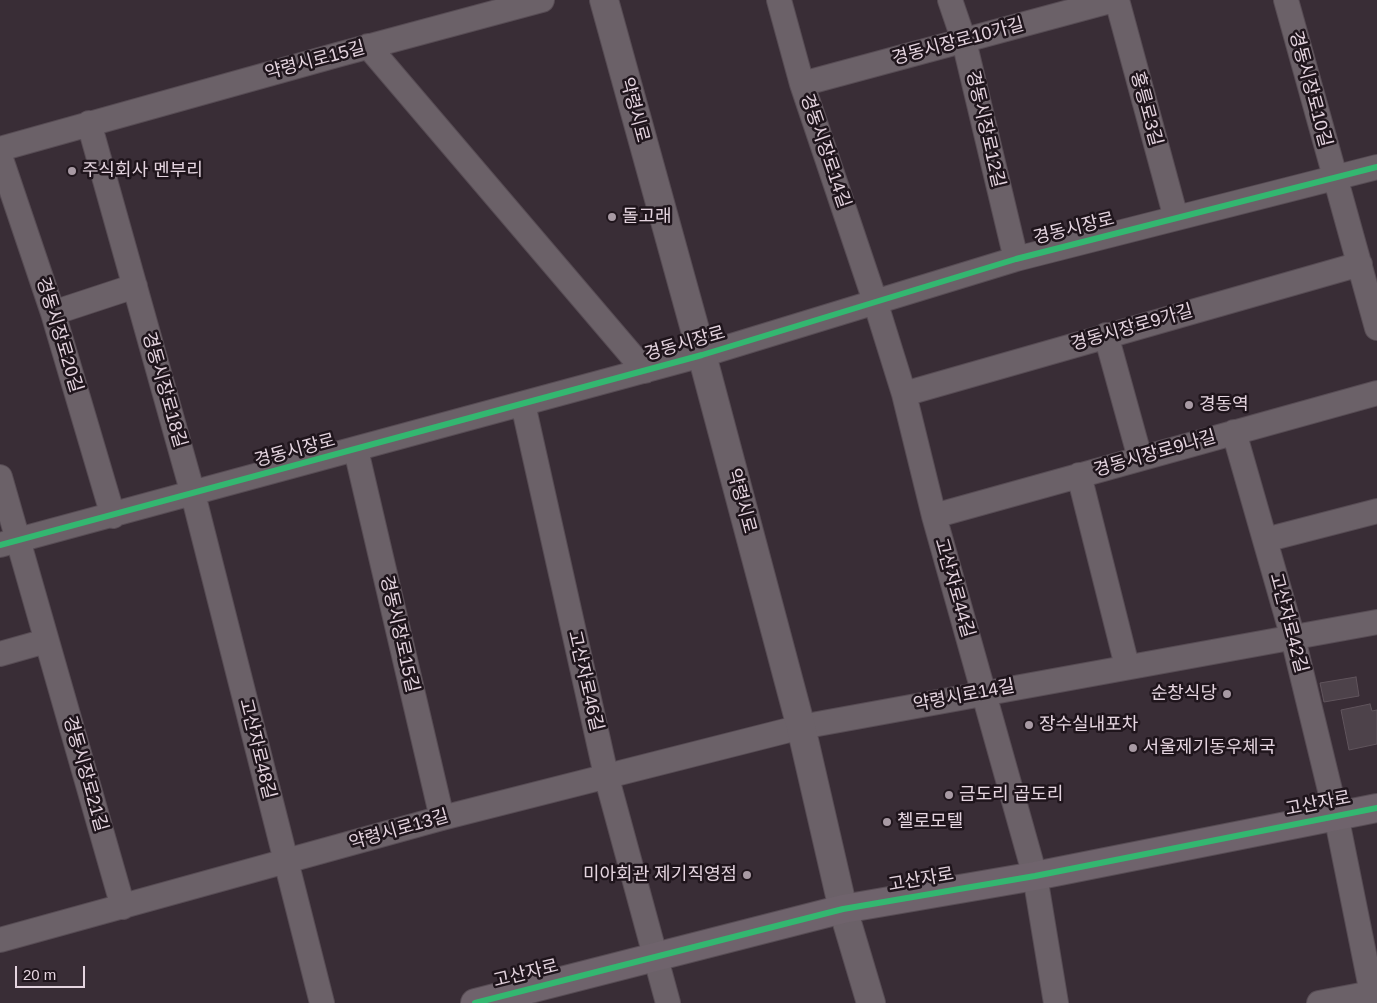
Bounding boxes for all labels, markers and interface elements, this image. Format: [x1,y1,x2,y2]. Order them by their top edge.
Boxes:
street label: 경동시장로10가길 [890,14,1026,70]
street label: 경동시장로10길 [1284,29,1336,149]
street label: 약령시로15길 [263,37,367,85]
street label: 경동시장로12길 [961,68,1009,190]
street label: 홍릉로3길 [1126,69,1166,149]
street label: 약령시로 [615,75,653,145]
street label: 경동시장로14길 [795,91,855,211]
place label: 주식회사 멘부리 [82,160,203,182]
marker: 주식회사 멘부리 [66,165,78,177]
place label: 돌고래 [622,206,672,228]
street label: 경동시장로 [1031,209,1117,249]
marker: 돌고래 [606,211,618,223]
street label: 경동시장로20길 [31,275,87,395]
street label: 경동시장로9가길 [1068,300,1196,356]
street label: 경동시장로 [642,322,728,366]
street label: 경동시장로18길 [137,330,191,450]
place label: 경동역 [1199,394,1249,416]
marker: 경동역 [1183,399,1195,411]
street label: 경동시장로9나길 [1091,426,1219,482]
street label: 경동시장로 [252,430,338,472]
street label: 약령시로 [722,466,760,536]
street label: 고산자로44길 [929,536,979,640]
street label: 고산자로42길 [1264,571,1312,675]
street label: 경동시장로15길 [375,573,423,695]
street label: 고산자로46길 [563,628,607,734]
street label: 약령시로14길 [911,676,1017,716]
place label: 순창식당 [1151,683,1217,705]
marker: 순창식당 [1221,688,1233,700]
street label: 고산자로48길 [234,697,280,801]
street label: 경동시장로21길 [58,714,112,834]
place label: 장수실내포차 [1039,714,1138,736]
marker: 장수실내포차 [1023,719,1035,731]
place label: 서울제기동우체국 [1143,737,1275,759]
marker: 서울제기동우체국 [1127,742,1139,754]
place label: 금도리 곱도리 [959,784,1063,806]
street label: 고산자로 [1283,787,1353,821]
marker: 금도리 곱도리 [943,789,955,801]
street label: 약령시로13길 [347,805,451,855]
place label: 첼로모텔 [897,811,963,833]
marker: 첼로모텔 [881,816,893,828]
place label: 미아회관 제기직영점 [583,864,737,886]
street label: 고산자로 [887,864,955,896]
marker: 미아회관 제기직영점 [741,869,753,881]
scale bar [18,956,88,988]
street label: 고산자로 [491,956,561,992]
text: 20 m [23,966,56,983]

